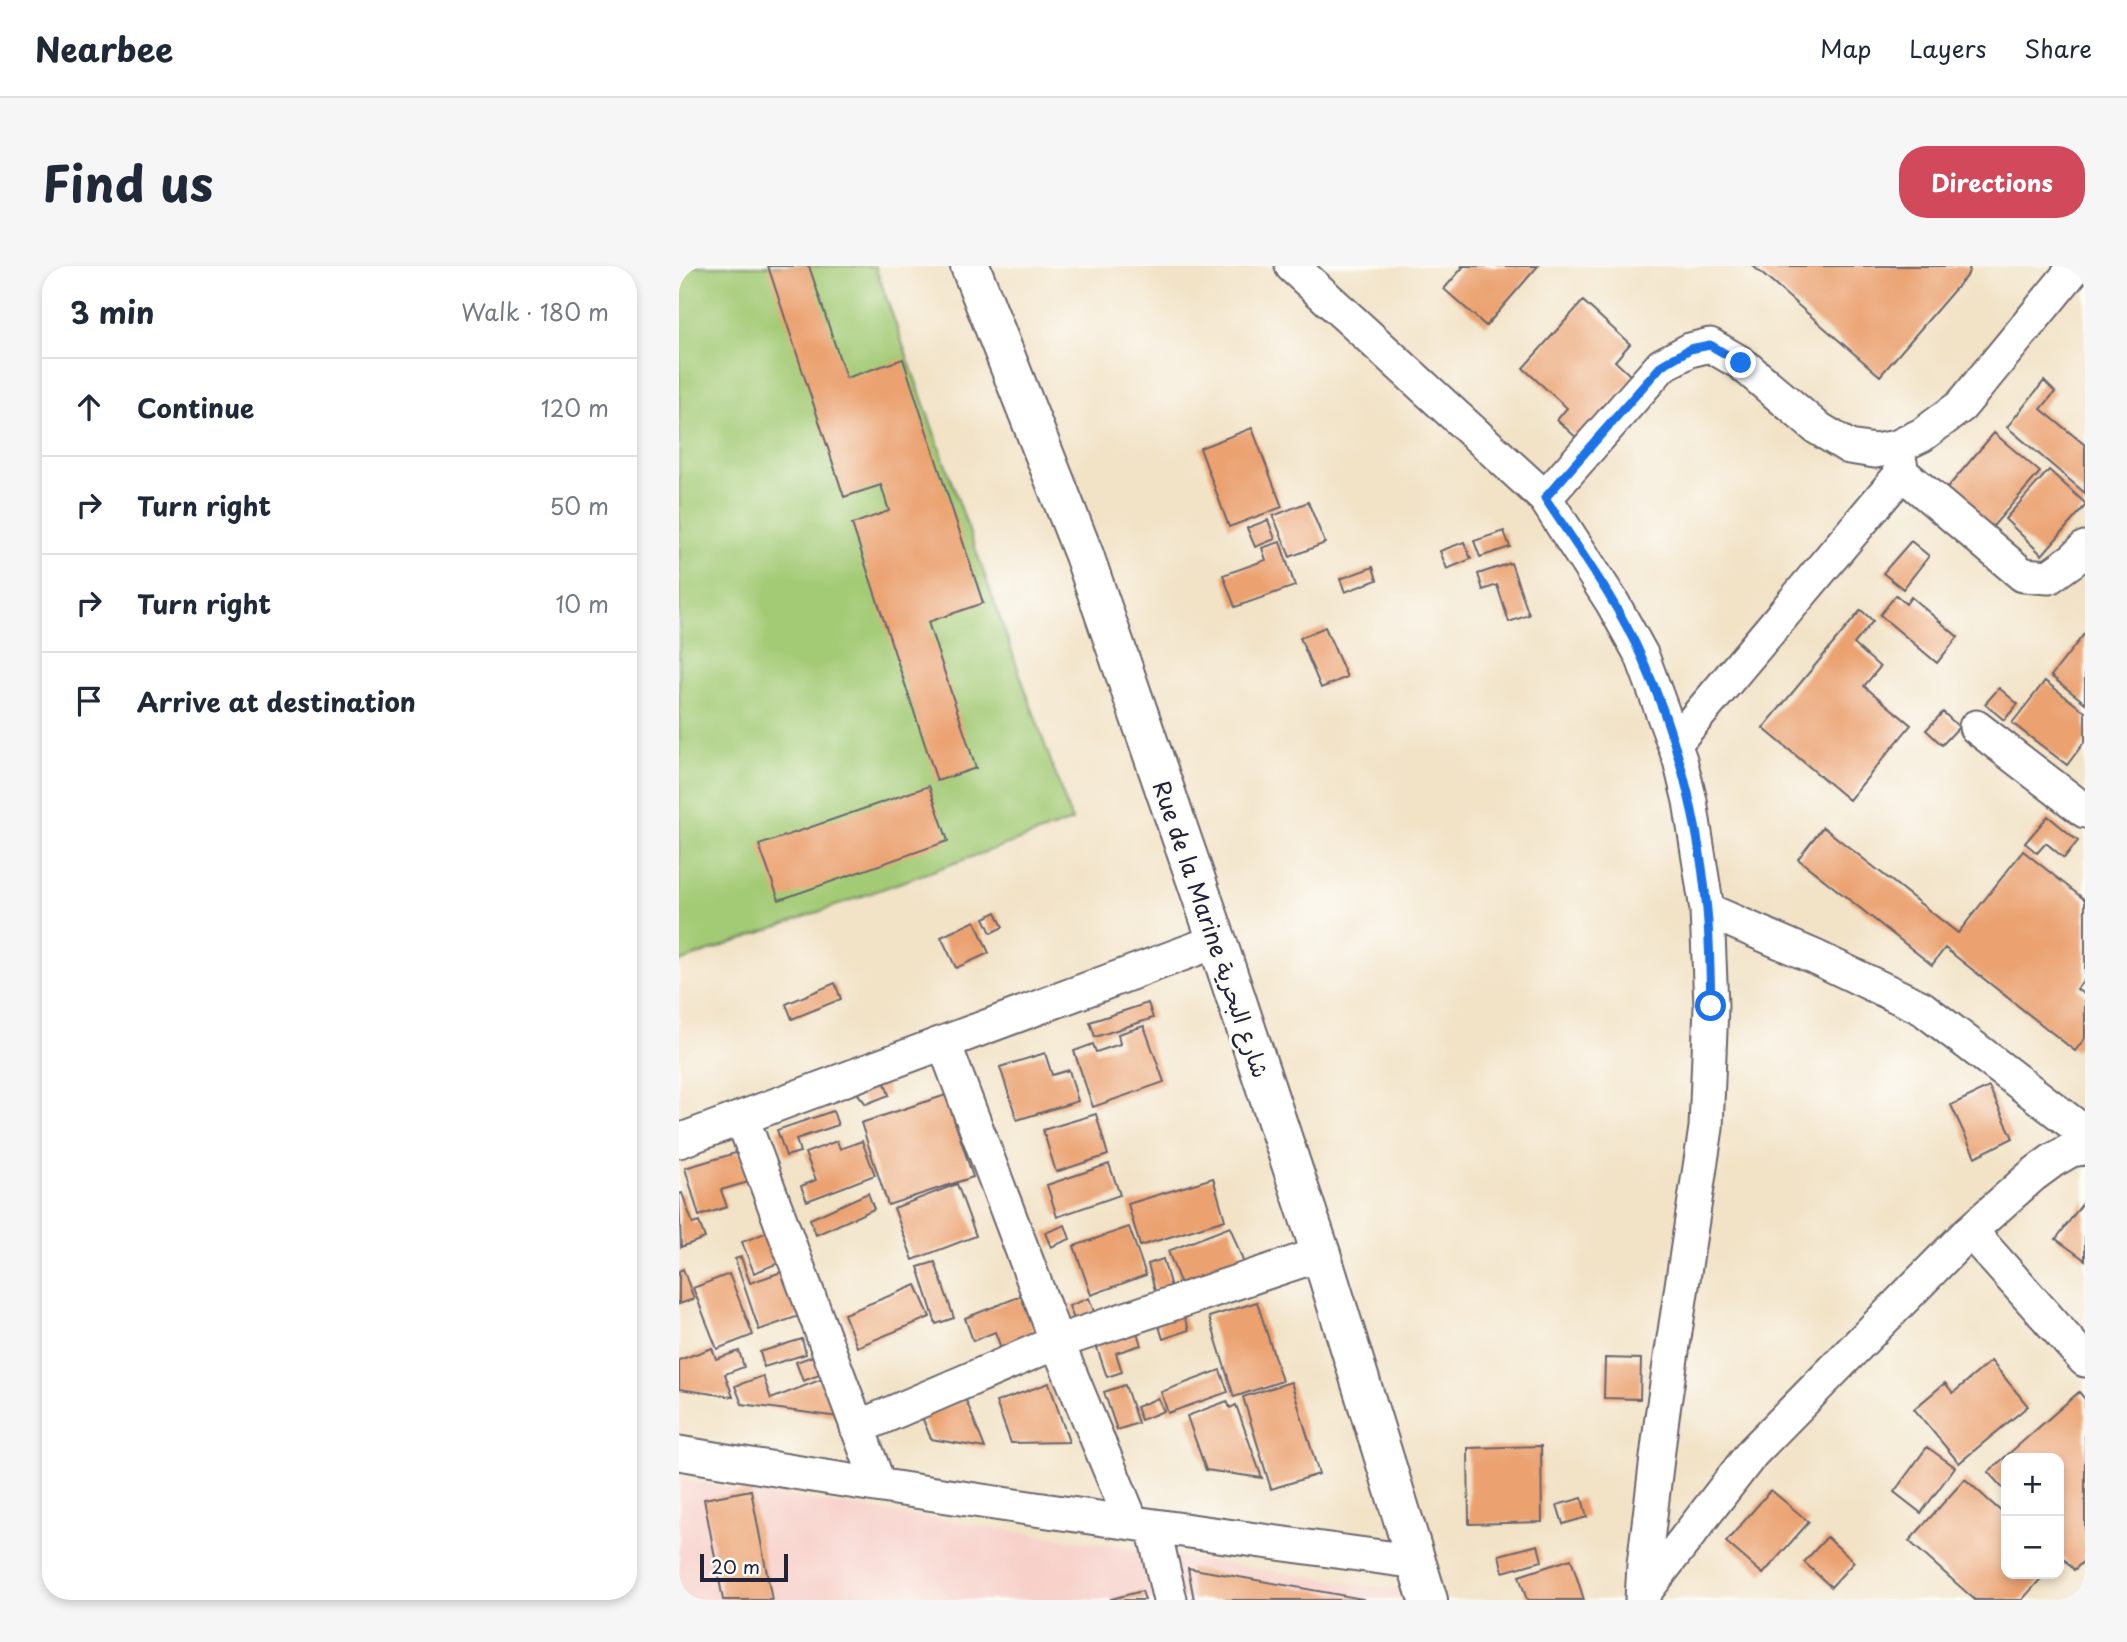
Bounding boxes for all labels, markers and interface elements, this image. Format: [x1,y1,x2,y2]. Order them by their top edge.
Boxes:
text: Nearbee [35,23,173,73]
text: Map [1820,30,1871,66]
text: Layers [1909,30,1986,66]
text: Share [2024,30,2092,66]
text: Find us [42,145,213,219]
button: Directions [1899,146,2085,218]
text: 3 min [70,289,155,334]
text: Walk · 180 m [461,294,609,329]
route end [1725,347,1756,378]
icon: ahead [70,388,108,426]
text: Continue [137,388,254,427]
text: 120 m [541,390,609,425]
icon: right [70,486,108,524]
text: Turn right [137,486,271,525]
text: 50 m [549,488,609,523]
icon: right [70,584,108,622]
text: Turn right [137,584,271,623]
text: 10 m [555,586,609,621]
icon: arrive [70,682,108,720]
text: Arrive at destination [137,682,416,721]
street label: Rue de la Marine شارع البحرية [1145,776,1279,1082]
route start [1695,990,1726,1021]
map controls [2001,1453,2064,1579]
button: + [2001,1453,2064,1516]
button: − [2001,1516,2064,1579]
scale bar [700,1551,787,1583]
text: 20 m [711,1552,760,1580]

